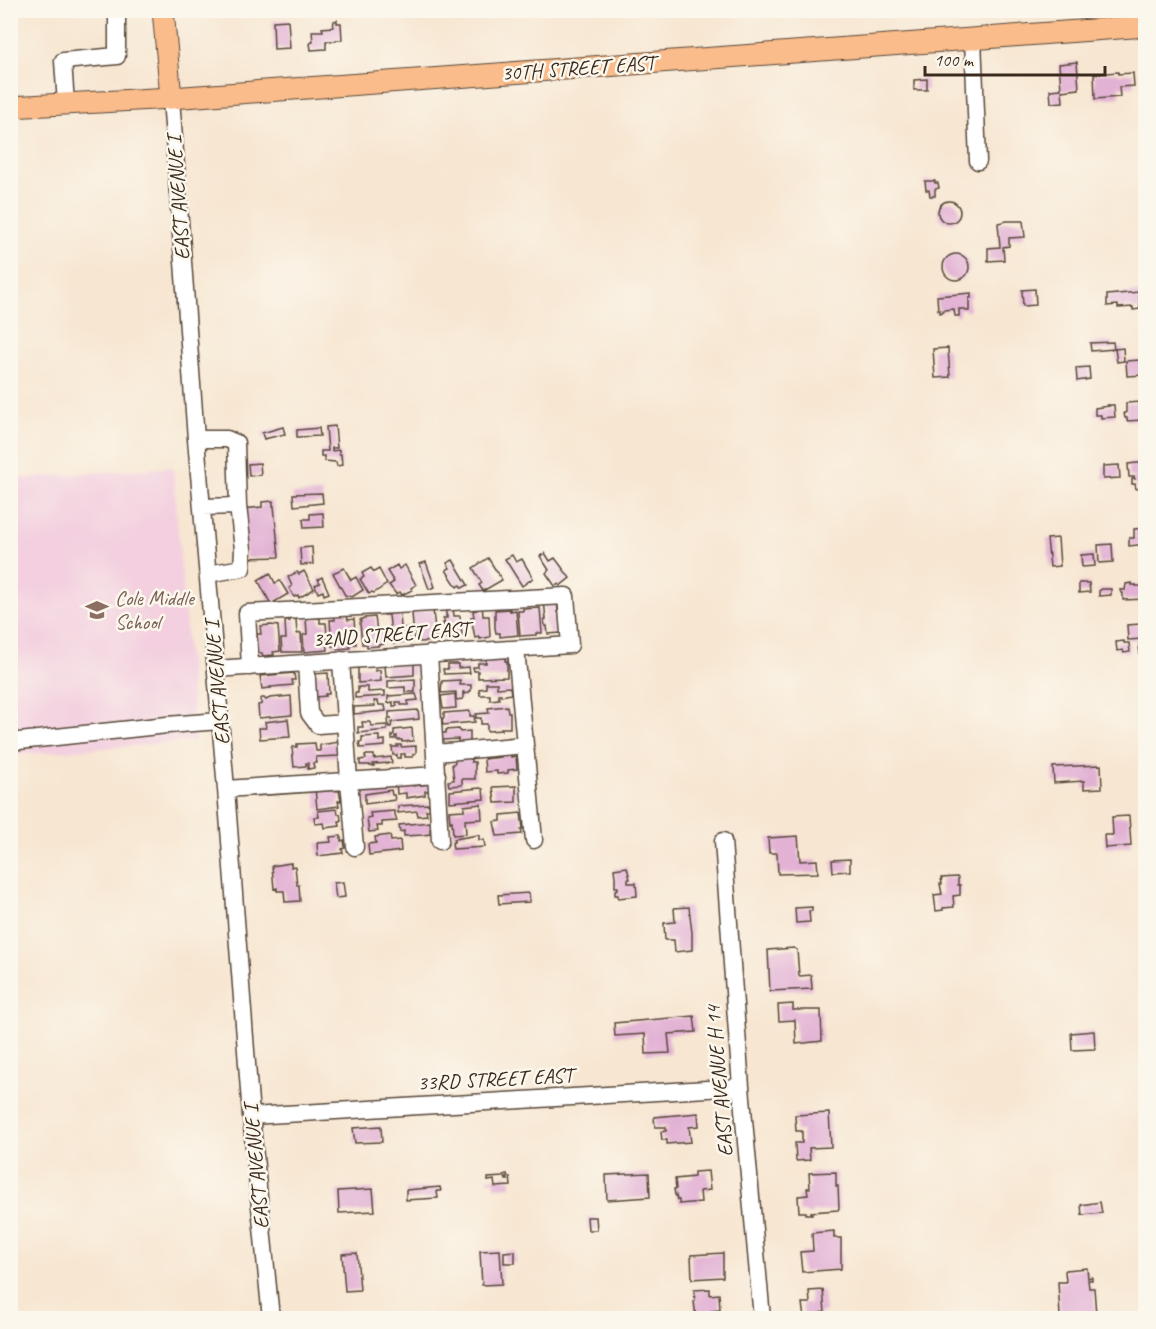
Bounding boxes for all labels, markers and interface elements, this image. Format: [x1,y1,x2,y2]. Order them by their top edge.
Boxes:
scale bar [925,39,1105,77]
street label: 30TH STREET EAST [500,49,661,86]
text: 100 m [934,49,975,71]
street label: EAST AVENUE I [160,131,195,261]
place label: Cole Middle School [115,585,196,635]
school or university icon: Cole Middle School [84,597,110,623]
street label: EAST AVENUE I [198,615,235,746]
street label: 32ND STREET EAST [312,615,475,652]
street label: EAST AVENUE H 14 [699,1002,739,1158]
street label: 33RD STREET EAST [417,1062,579,1096]
street label: EAST AVENUE I [237,1099,274,1230]

